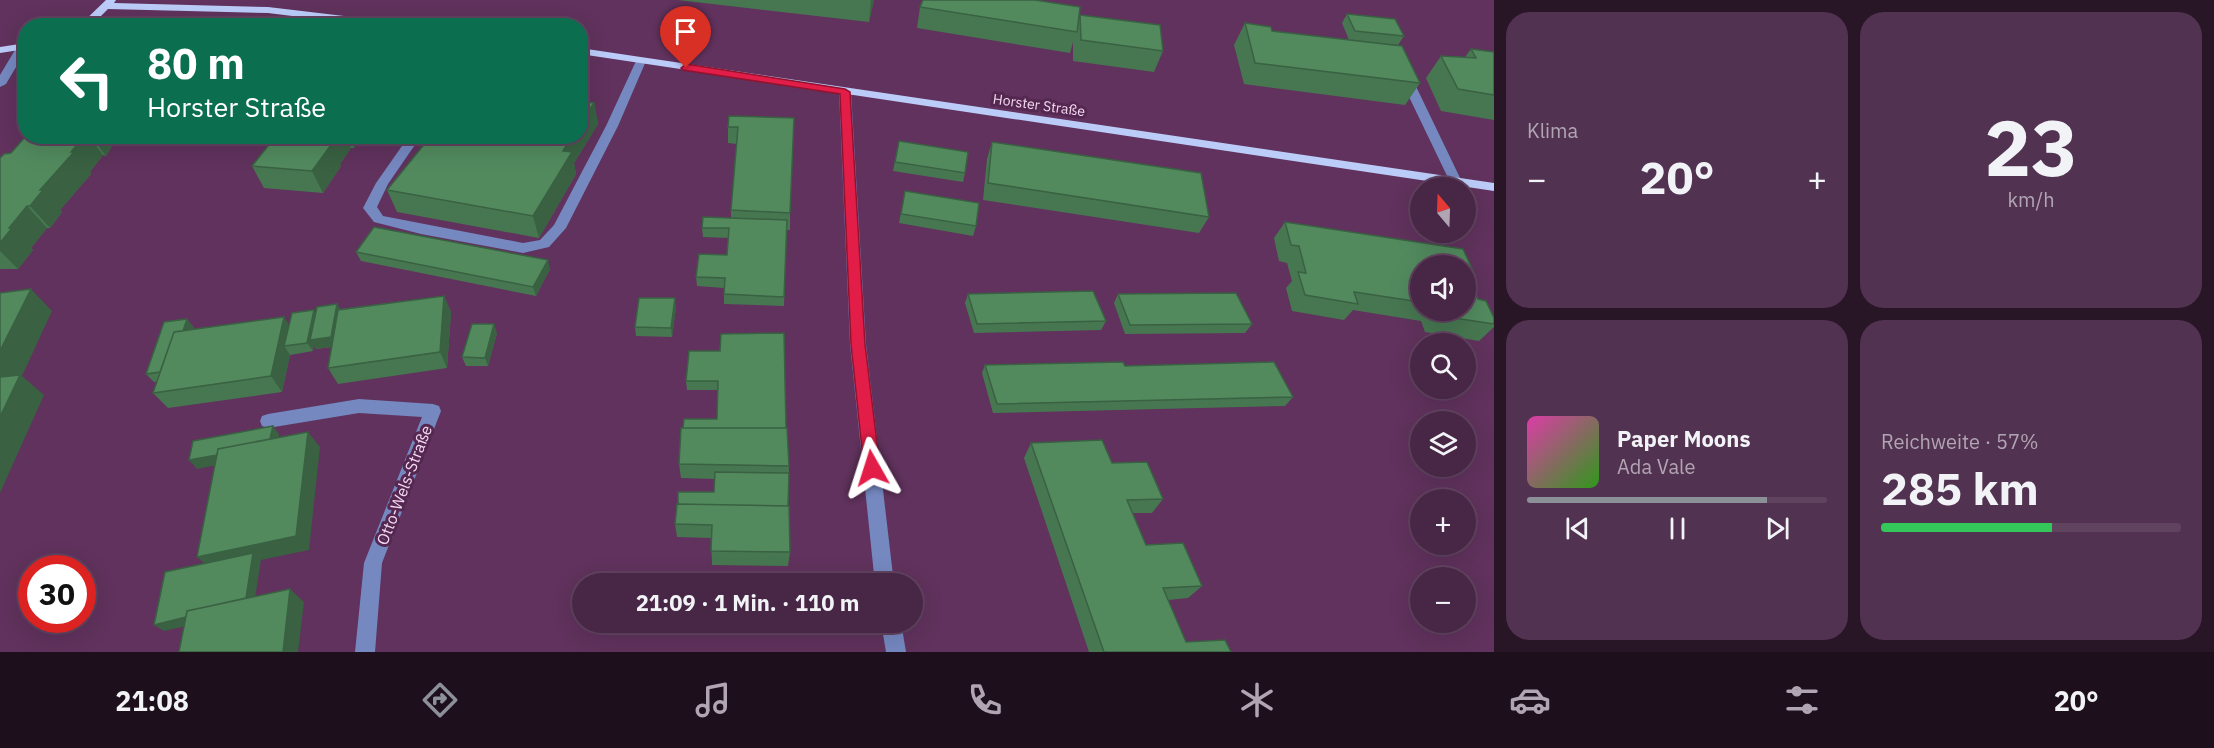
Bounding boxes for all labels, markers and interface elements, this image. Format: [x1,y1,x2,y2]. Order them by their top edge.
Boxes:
pin [660,6,711,68]
icon: arrive [669,15,702,48]
text: 80 m [147,36,245,91]
icon: left [48,42,126,120]
text: Horster Straße [147,89,326,124]
street label: Horster Straße [992,90,1087,120]
text: 23 [1984,96,2078,197]
text: Klima [1527,117,1578,144]
text: 20° [1639,148,1715,206]
text: − [1527,157,1547,200]
text: + [1807,157,1827,200]
north arrow [1410,177,1476,243]
map controls [1410,177,1476,633]
text: km/h [2007,186,2055,213]
button: sound [1410,255,1476,321]
button: search [1410,333,1476,399]
button: layers [1410,411,1476,477]
street label: Otto-Wels-Straße [372,422,436,548]
text: Paper Moons [1617,424,1750,453]
text: Reichweite · 57% [1881,428,2038,455]
position arrow [840,436,904,500]
text: Ada Vale [1617,453,1696,480]
text: 285 km [1881,459,2039,517]
button: + [1410,489,1476,555]
icon: previous [1561,512,1594,545]
icon: pause [1661,512,1694,545]
icon: next [1761,512,1794,545]
speed limit sign: 30 [18,555,96,633]
button: − [1410,567,1476,633]
text: 21:09 · 1 Min. · 110 m [636,588,859,617]
icon: directions [419,679,461,721]
icon: music [692,679,734,721]
icon: phone [964,679,1006,721]
icon: climate [1236,679,1278,721]
icon: car [1509,679,1551,721]
icon: filters [1781,679,1823,721]
text: 21:08 [115,683,189,718]
text: 20° [2054,683,2099,718]

